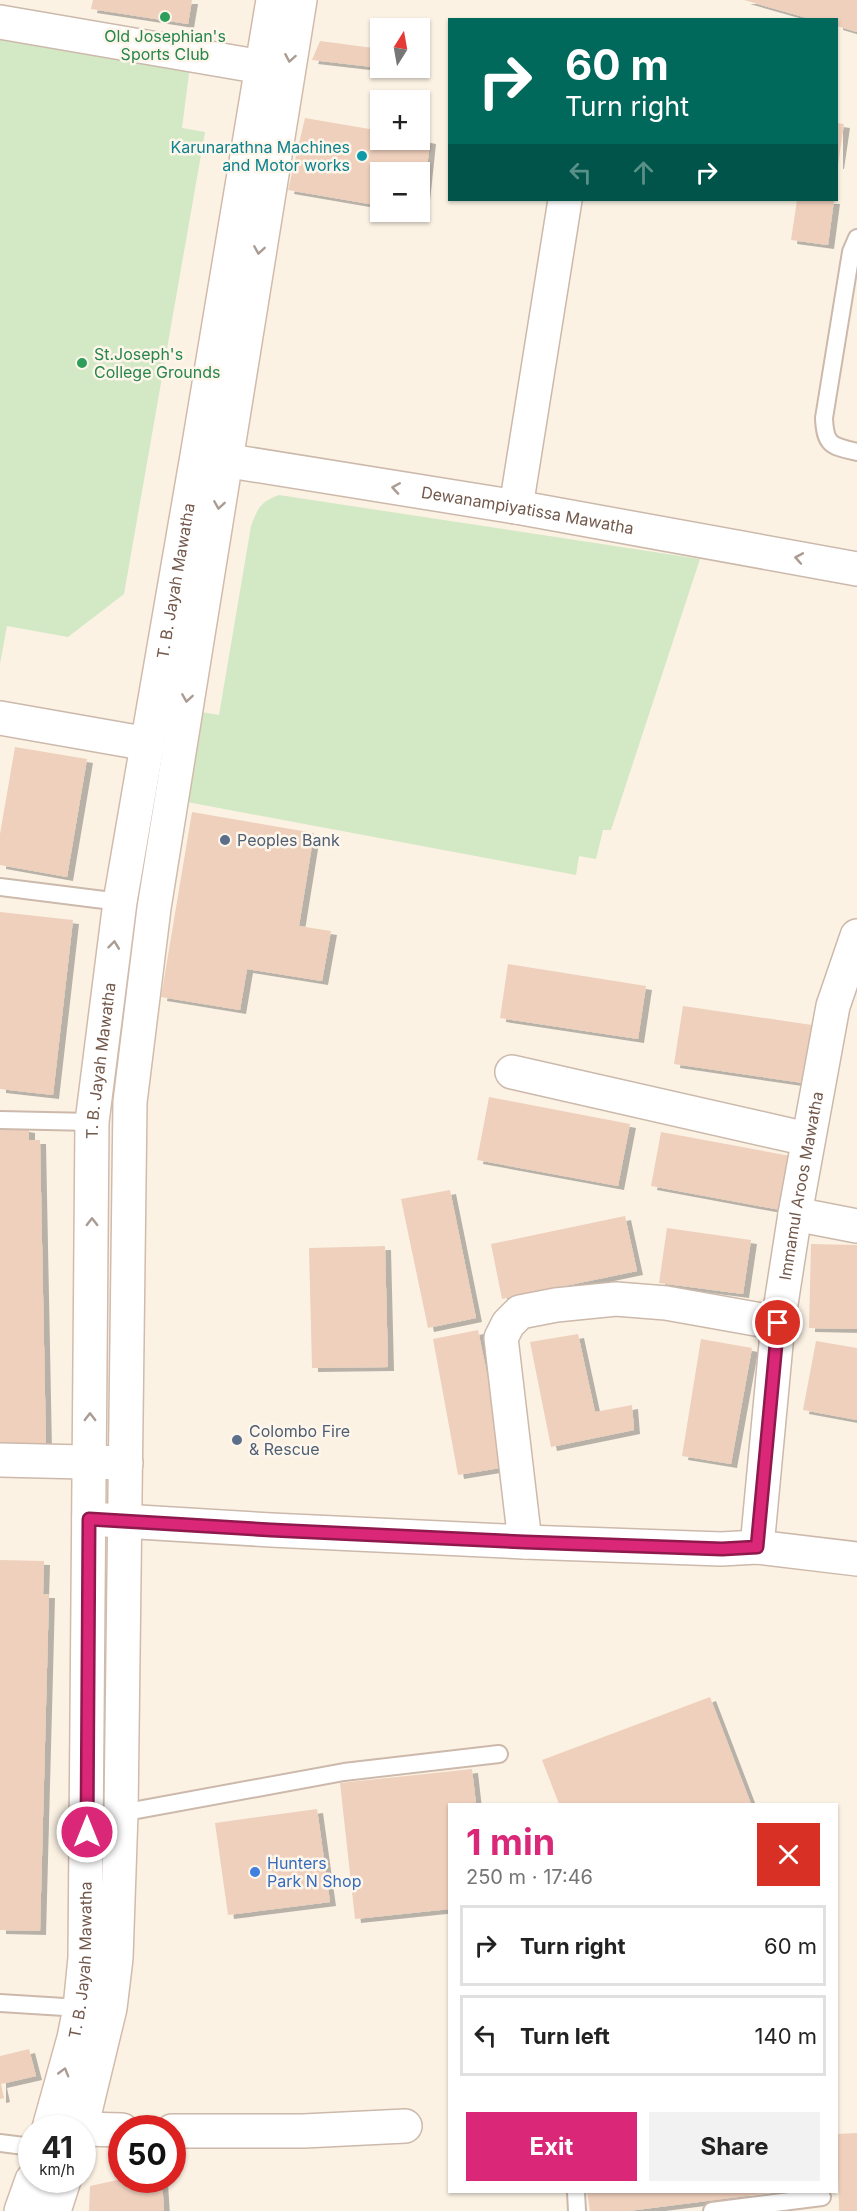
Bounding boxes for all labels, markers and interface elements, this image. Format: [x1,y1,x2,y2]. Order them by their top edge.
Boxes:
marker: Old Josephian's Sports Club [158,10,172,24]
north arrow [370,18,430,78]
map controls [370,18,430,222]
place label: Old Josephian's Sports Club [104,26,226,64]
text: 60 m [565,39,669,90]
icon: right [466,42,544,120]
one-way arrow [284,53,296,62]
button: + [370,90,430,150]
text: Turn right [565,90,689,123]
place label: Karunarathna Machines and Motor works [171,137,350,175]
marker: Karunarathna Machines and Motor works [355,149,369,163]
icon: left [564,156,597,189]
icon: ahead [627,156,660,189]
icon: right [690,156,723,189]
button: − [370,162,430,222]
one-way arrow [253,245,266,255]
place label: St.Joseph's College Grounds [94,344,220,382]
marker: St.Joseph's College Grounds [75,356,89,370]
one-way arrow [392,482,402,495]
street label: Dewanampiyatissa Mawatha [420,482,635,538]
one-way arrow [213,500,226,510]
street label: T. B. Jayah Mawatha [152,502,199,660]
one-way arrow [795,552,805,565]
one-way arrow [182,693,194,702]
place label: Peoples Bank [237,830,340,850]
marker: Peoples Bank [218,833,232,847]
one-way arrow [108,940,120,949]
street label: T. B. Jayah Mawatha [82,981,120,1139]
street label: Immamul Aroos Mawatha [775,1090,827,1282]
one-way arrow [86,1218,98,1227]
pin [752,1297,803,1348]
icon: arrive [761,1306,794,1339]
one-way arrow [84,1413,96,1422]
place label: Colombo Fire & Rescue [249,1421,350,1459]
marker: Colombo Fire & Rescue [230,1433,244,1447]
position arrow [55,1800,119,1864]
text: 1 min [466,1820,555,1864]
button: close [757,1823,820,1886]
place label: Hunters Park N Shop [267,1853,361,1891]
marker: Hunters Park N Shop [248,1865,262,1879]
text: 250 m · 17:46 [466,1865,593,1889]
street label: T. B. Jayah Mawatha [64,1881,96,2040]
icon: right [469,1929,502,1962]
text: Turn right [520,1933,626,1959]
text: 60 m [764,1933,817,1959]
icon: left [469,2019,502,2052]
text: Turn left [520,2023,610,2049]
text: 140 m [755,2023,817,2049]
one-way arrow [57,2067,69,2078]
button: Exit [466,2112,637,2181]
button: Share [649,2112,820,2181]
speed limit sign: 50 [108,2115,186,2193]
text: 41 [41,2129,73,2165]
text: km/h [39,2160,75,2179]

